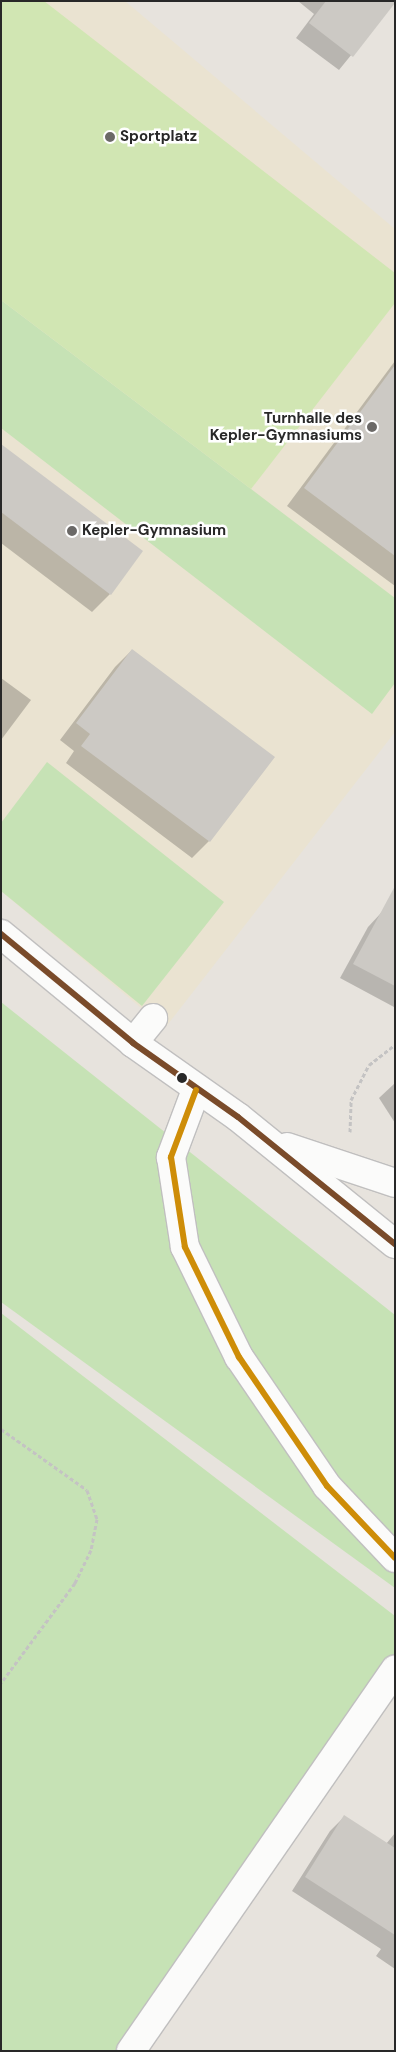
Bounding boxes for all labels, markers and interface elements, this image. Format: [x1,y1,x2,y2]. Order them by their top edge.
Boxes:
place label: Sportplatz [120,128,197,146]
marker: Sportplatz [104,131,116,143]
place label: Turnhalle des Kepler-Gymnasiums [210,409,362,444]
marker: Turnhalle des Kepler-Gymnasiums [366,421,378,433]
place label: Kepler-Gymnasium [82,522,226,540]
marker: Kepler-Gymnasium [66,525,78,537]
unlabelled marker [177,1073,187,1083]

